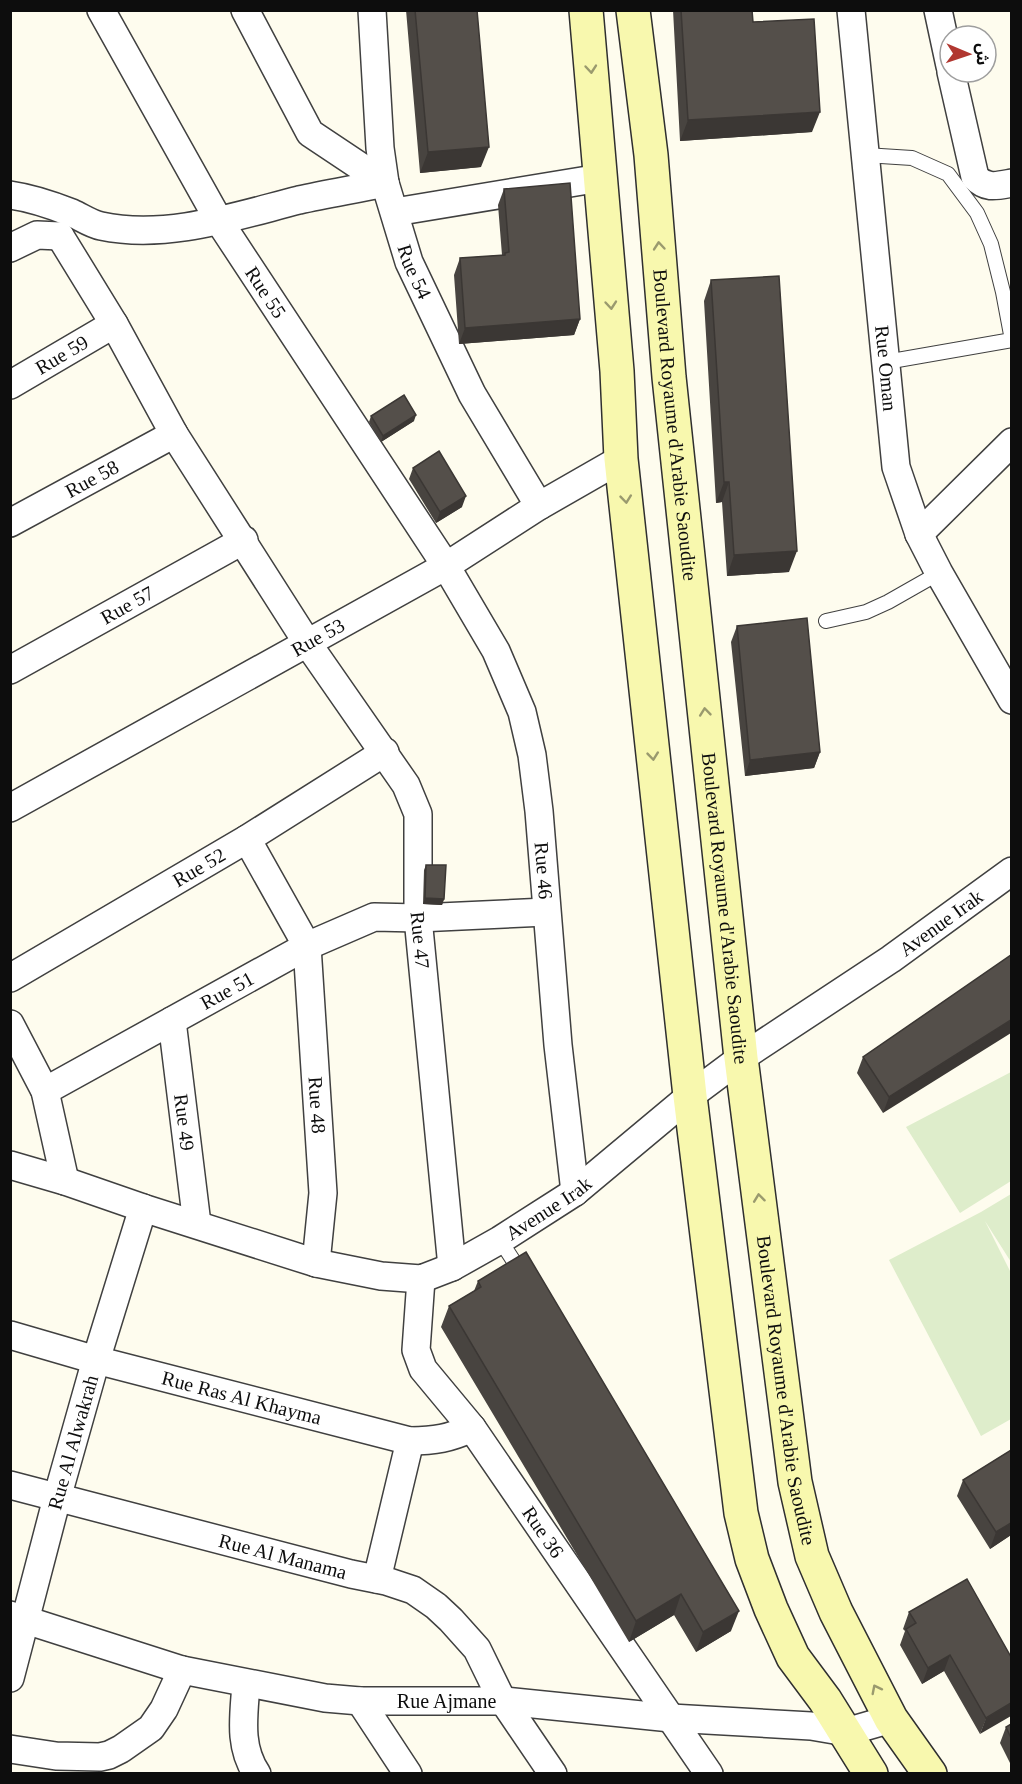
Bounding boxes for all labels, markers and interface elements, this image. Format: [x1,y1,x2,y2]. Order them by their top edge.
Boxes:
north arrow [938,24,998,84]
text: ش [973,43,991,66]
one-way arrow [584,64,597,73]
street label: Rue 54 [393,242,436,302]
one-way arrow [652,242,665,251]
street label: Rue 55 [241,262,291,322]
street label: Boulevard Royaume d'Arabie Saoudite [649,268,701,582]
one-way arrow [604,300,617,309]
street label: Rue Oman [871,324,901,412]
street label: Rue 59 [32,331,92,379]
street label: Rue 58 [61,455,122,502]
one-way arrow [619,495,632,504]
street label: Rue 57 [97,581,157,628]
street label: Rue 53 [287,614,348,661]
one-way arrow [699,708,711,717]
one-way arrow [647,751,659,760]
street label: Boulevard Royaume d'Arabie Saoudite [698,751,753,1065]
street label: Rue 46 [531,841,557,900]
street label: Rue 52 [169,843,229,891]
street label: Avenue Irak [895,885,987,960]
street label: Rue 47 [406,911,434,970]
street label: Rue 51 [197,967,257,1014]
street label: Rue 48 [304,1076,330,1134]
street label: Rue 49 [170,1092,199,1152]
street label: Avenue Irak [502,1172,596,1244]
one-way arrow [753,1194,766,1203]
street label: Boulevard Royaume d'Arabie Saoudite [753,1234,820,1547]
street label: Rue Ras Al Khayma [160,1366,324,1429]
street label: Rue Al Alwakrah [43,1372,102,1512]
street label: Rue 36 [518,1502,568,1562]
street label: Rue Al Manama [217,1529,349,1583]
one-way arrow [871,1685,883,1696]
street label: Rue Ajmane [397,1690,496,1713]

